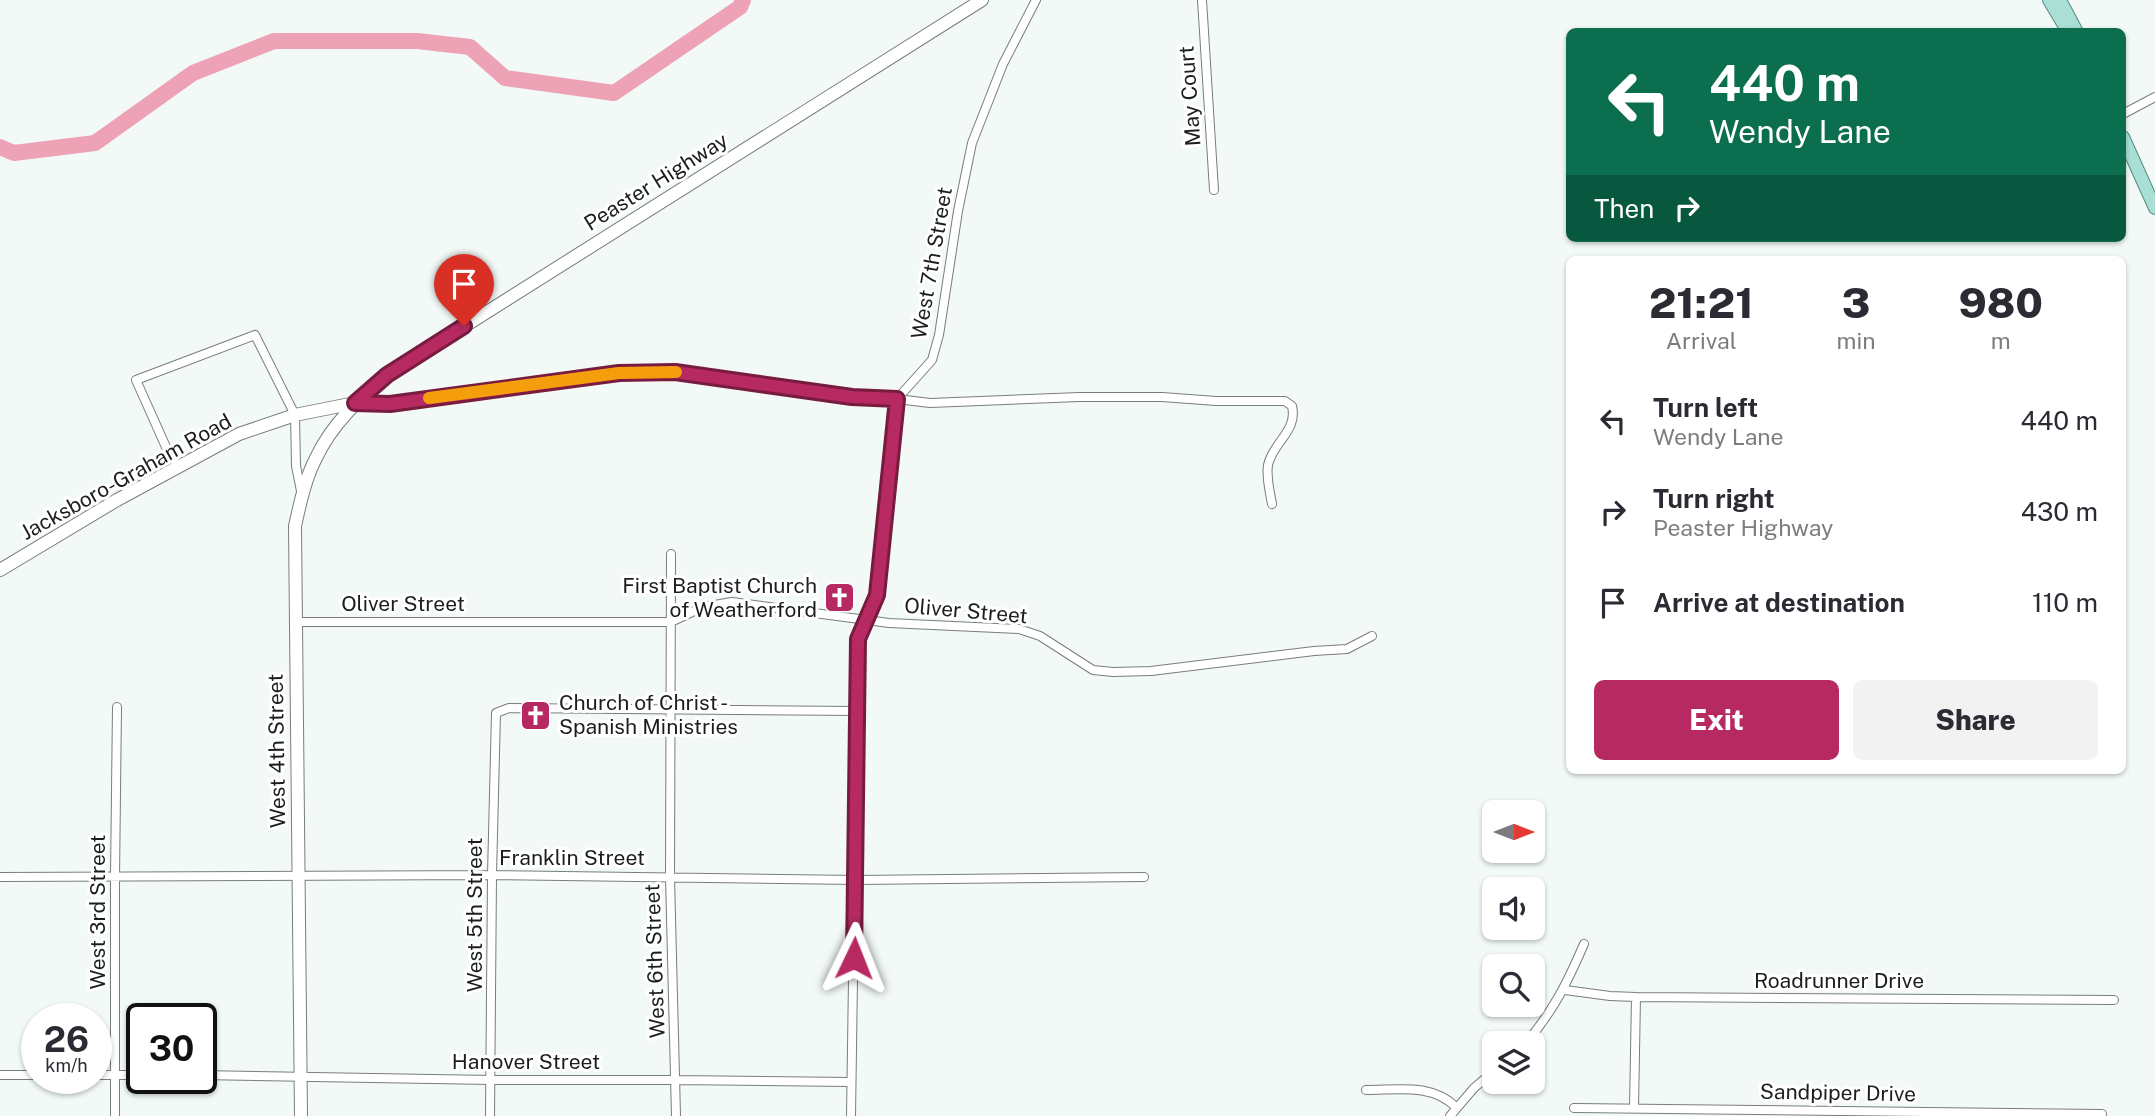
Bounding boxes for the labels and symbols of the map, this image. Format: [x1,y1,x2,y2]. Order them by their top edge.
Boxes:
street label: May Court [1174,45,1205,147]
street label: Peaster Highway [579,127,732,236]
street label: West 7th Street [906,185,957,341]
pin [434,254,494,326]
street label: Jacksboro-Graham Road [16,408,236,545]
place label: First Baptist Church of Weatherford [622,573,817,622]
church icon: First Baptist Church of Weatherford [823,581,857,615]
street label: Oliver Street [341,591,465,616]
street label: Oliver Street [903,593,1029,628]
street label: West 4th Street [263,674,290,828]
place label: Church of Christ - Spanish Ministries [559,690,738,739]
church icon: Church of Christ - Spanish Ministries [519,698,553,732]
north arrow [1482,800,1545,863]
street label: West 3rd Street [85,835,110,989]
street label: West 5th Street [462,838,487,992]
street label: Franklin Street [499,845,645,870]
street label: West 6th Street [639,883,670,1039]
position arrow [817,921,891,995]
street label: Roadrunner Drive [1754,968,1924,993]
speed limit sign: 30 [126,1003,217,1094]
street label: Hanover Street [452,1049,600,1074]
street label: Sandpiper Drive [1760,1079,1916,1106]

